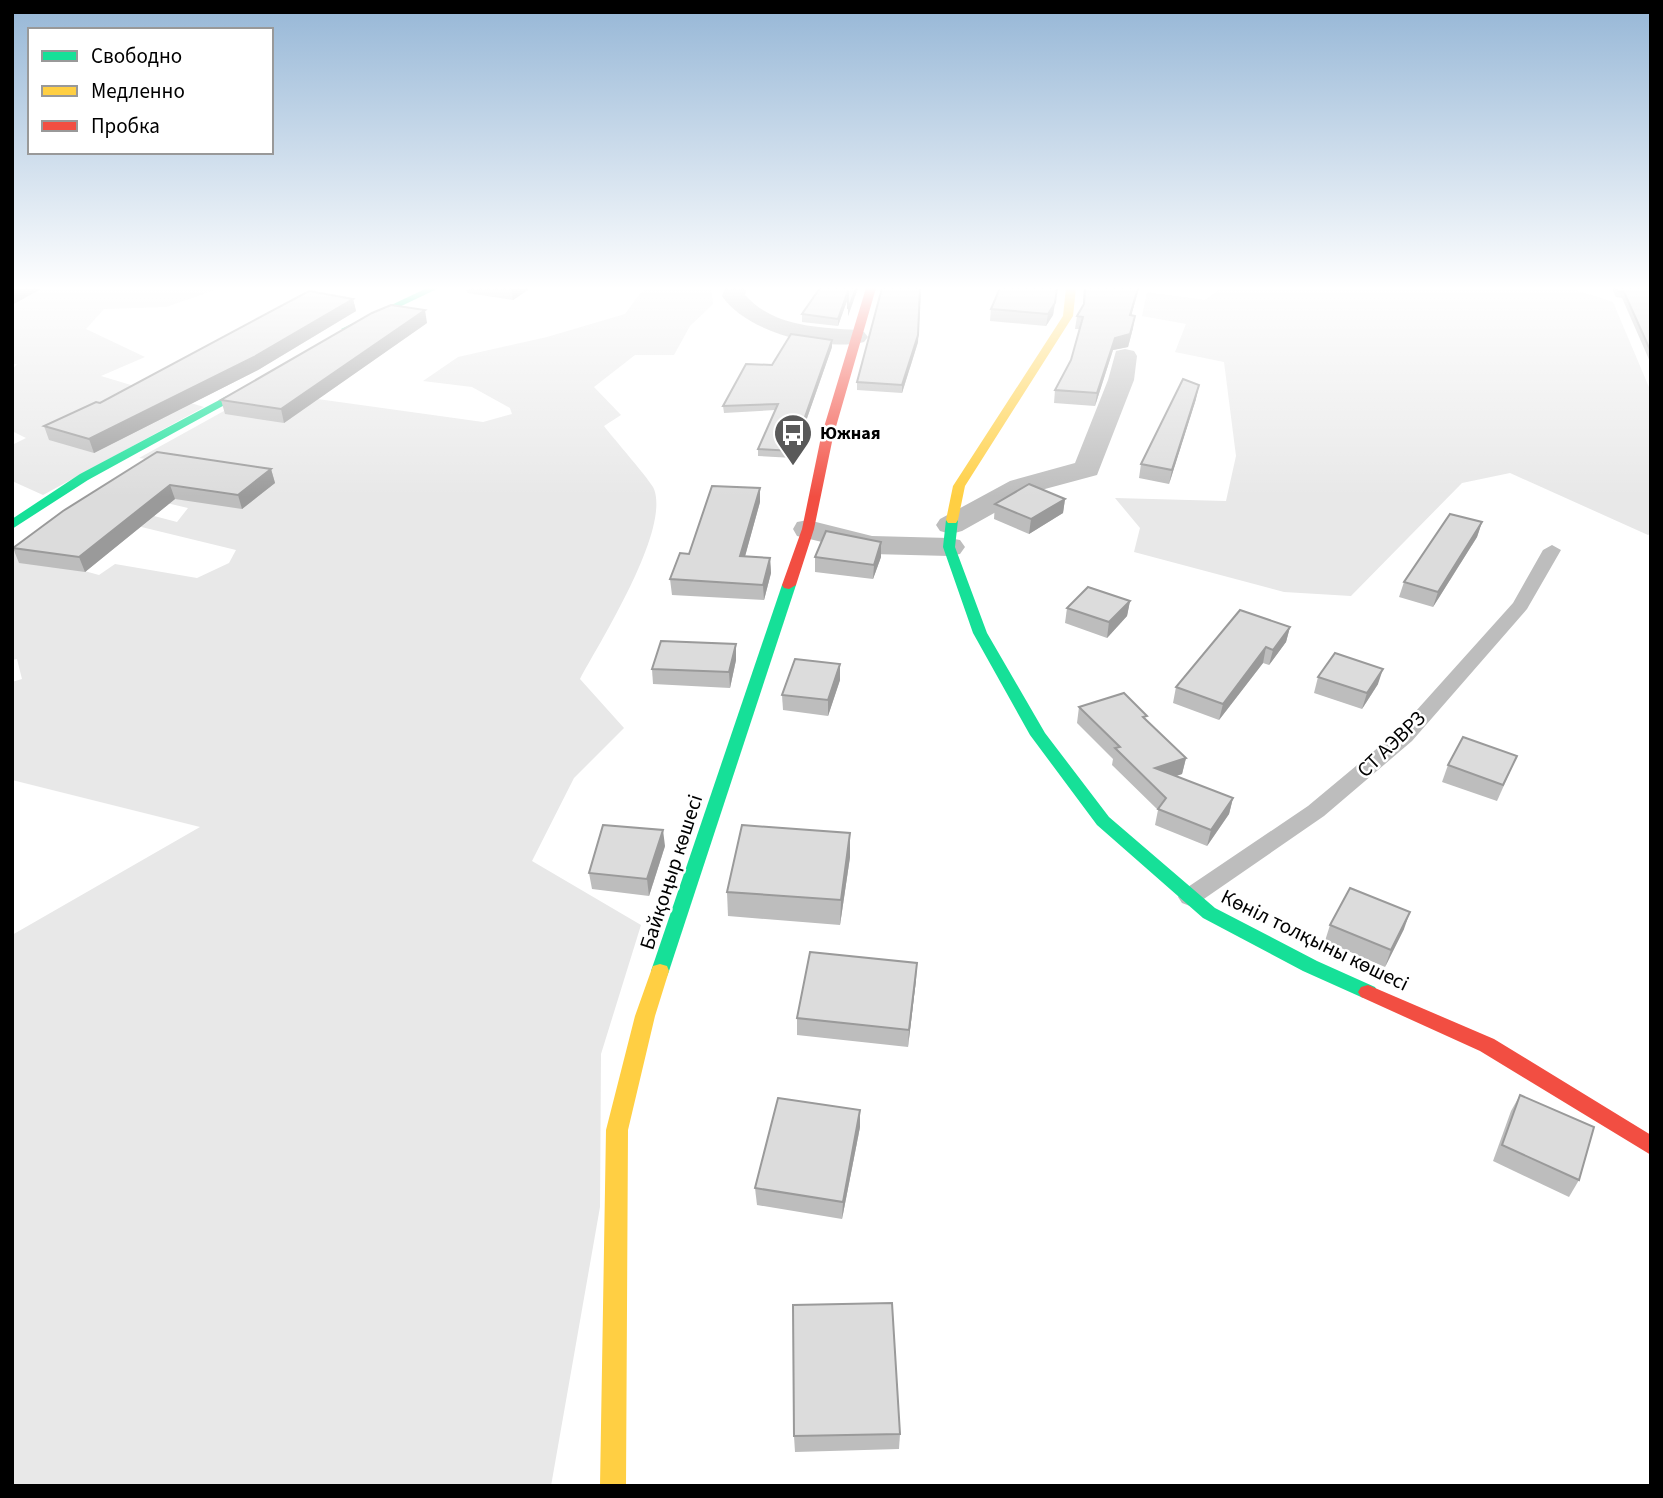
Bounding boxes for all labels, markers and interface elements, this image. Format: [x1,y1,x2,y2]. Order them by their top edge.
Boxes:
legend [28,28,273,154]
text: Свободно [91,41,182,71]
text: Медленно [91,76,185,106]
text: Пробка [91,111,160,141]
bus stop icon: Южная [772,412,814,467]
place label: Южная [820,421,880,446]
street label: СТ АЭВРЗ [1350,704,1432,784]
street label: Байқоңыр көшесі [632,791,710,953]
street label: Көніл толқыны көшесі [1216,881,1414,999]

